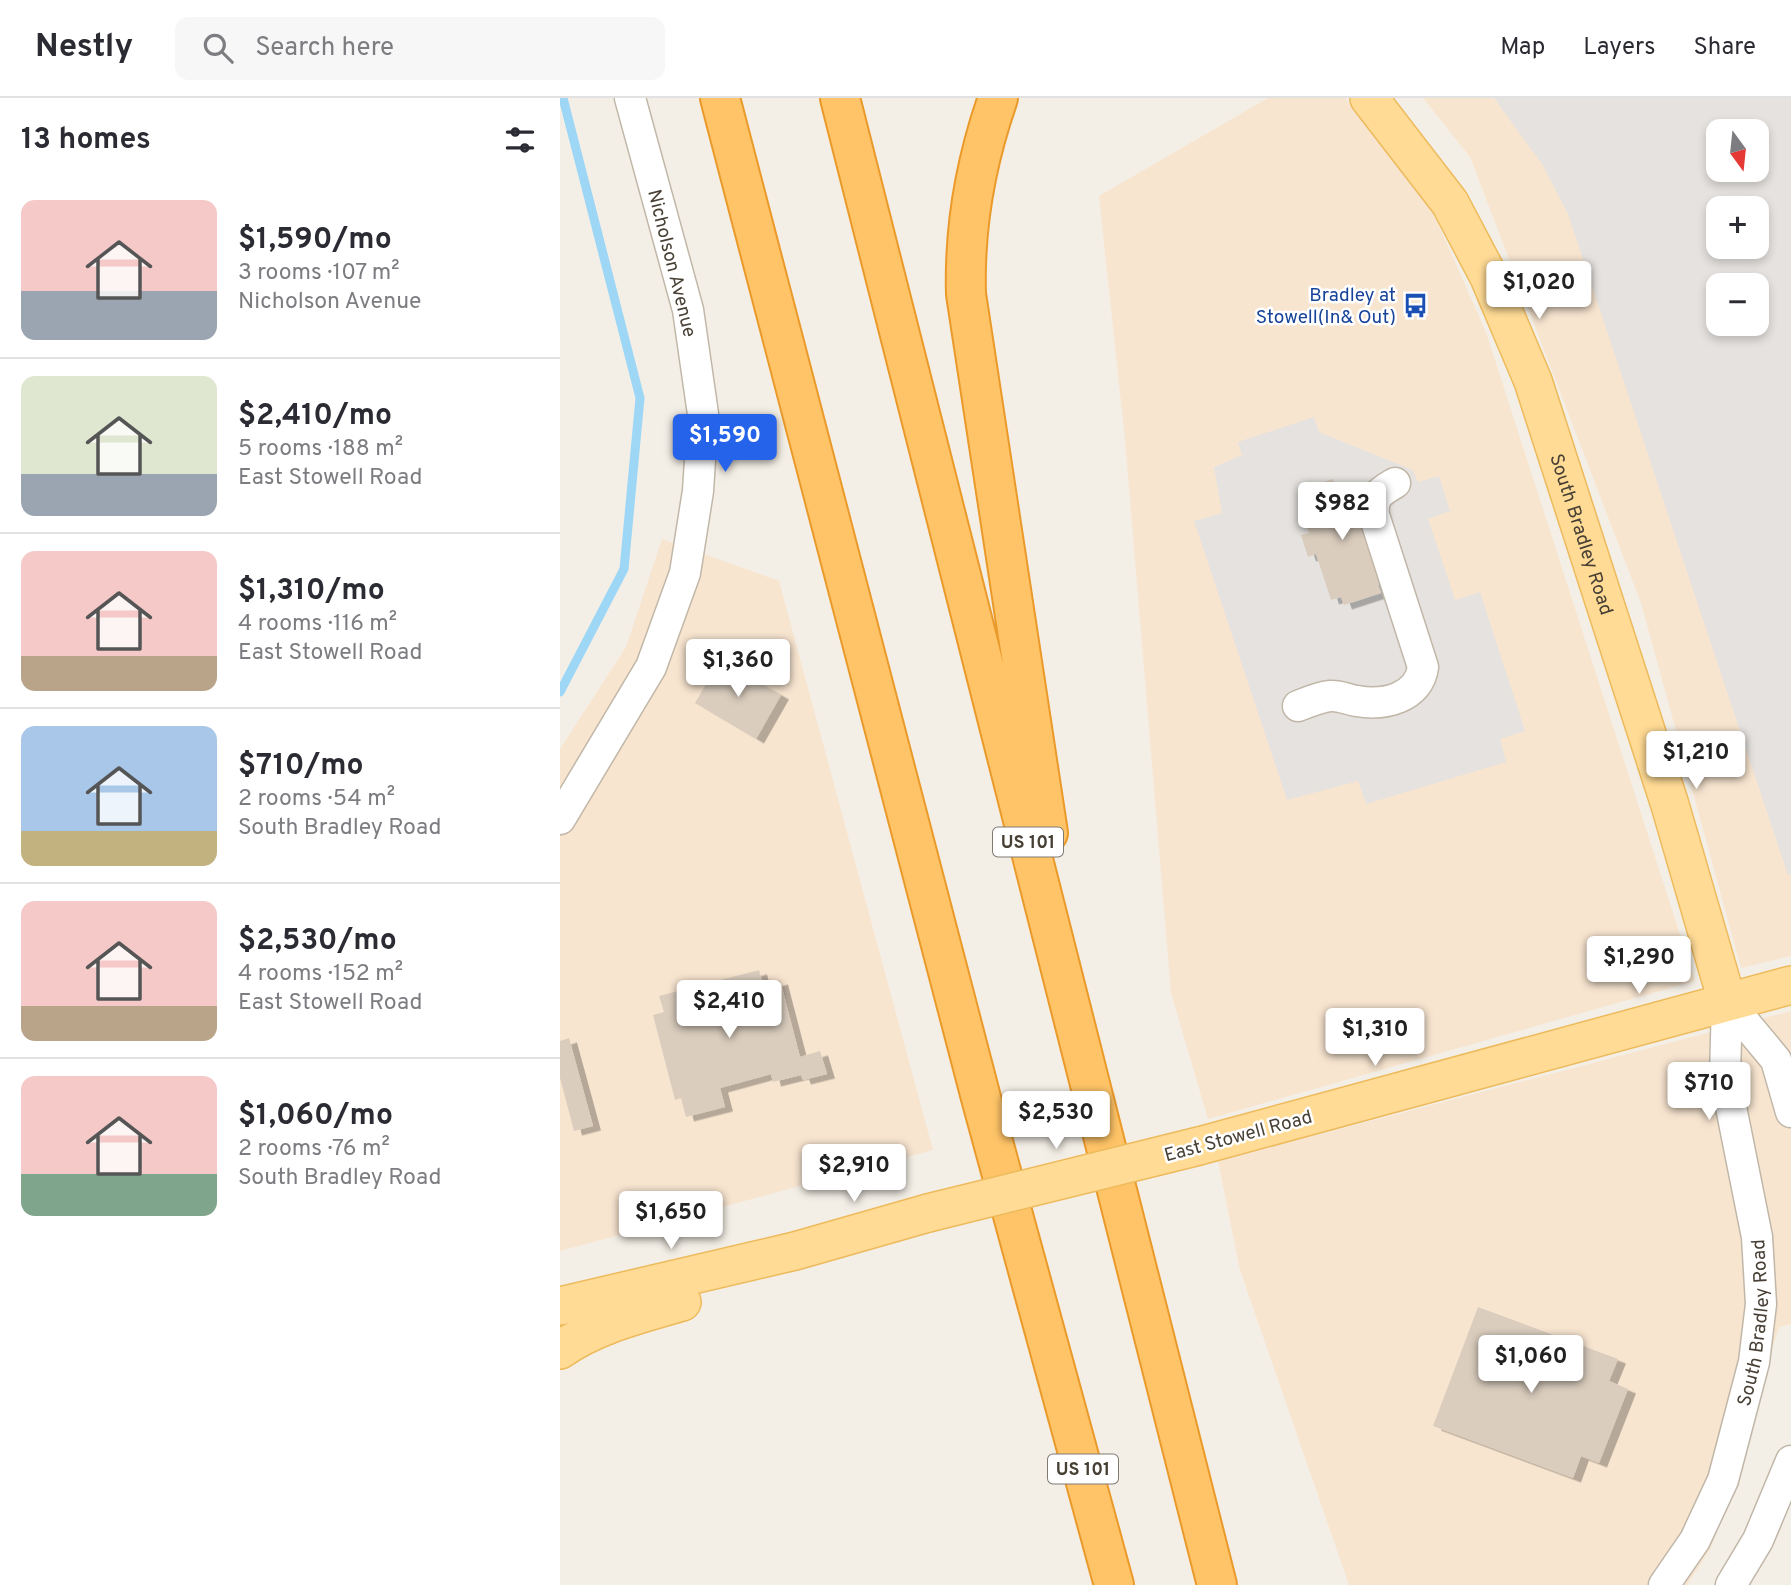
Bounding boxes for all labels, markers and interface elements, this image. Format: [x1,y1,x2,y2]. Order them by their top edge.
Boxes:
search box [175,17,665,80]
text: Nestly [35,27,133,69]
icon: search [199,29,237,67]
text: Search here [255,32,394,65]
text: Map [1500,33,1545,63]
text: Layers [1583,33,1655,63]
text: Share [1693,33,1756,63]
north arrow [1706,119,1769,182]
map controls [1706,119,1769,336]
icon: filters [501,121,539,159]
text: 13 homes [21,122,151,159]
street label: Nicholson Avenue [641,187,701,340]
button: + [1706,196,1769,259]
text: $1,590/mo [238,222,392,259]
icon: home [77,228,161,312]
text: 3 rooms · 107 m² [238,259,400,288]
pin: $1,020 [1482,262,1596,321]
text: $1,020 [1502,269,1576,298]
button: − [1706,273,1769,336]
place label: Bradley at Stowell(In& Out) [1256,284,1396,330]
text: Nicholson Avenue [238,288,421,317]
bus stop icon: Bradley at Stowell(In& Out) [1402,291,1430,319]
text: $2,410/mo [238,398,392,435]
icon: home [77,404,161,488]
pin: $1,590 [668,414,782,474]
text: $1,590 [689,422,761,451]
text: 5 rooms · 188 m² [238,435,403,464]
street label: South Bradley Road [1543,451,1618,618]
text: East Stowell Road [238,464,422,493]
pin: $982 [1301,482,1383,542]
text: $982 [1314,490,1370,519]
text: $1,310/mo [238,573,385,610]
icon: home [77,579,161,663]
text: 4 rooms · 116 m² [238,610,397,639]
text: East Stowell Road [238,639,422,668]
pin: $1,360 [681,640,795,699]
text: $1,360 [702,647,774,676]
pin: $1,210 [1639,732,1753,791]
text: $1,210 [1662,739,1730,768]
text: $710/mo [238,748,364,785]
icon: home [77,754,161,838]
text: 2 rooms · 54 m² [238,785,395,814]
text: South Bradley Road [238,814,441,843]
road number: US 101 [993,828,1063,856]
text: $2,530/mo [238,923,397,960]
icon: home [77,929,161,1013]
pin: $1,290 [1582,936,1696,996]
text: $1,290 [1603,944,1675,973]
text: 4 rooms · 152 m² [238,960,403,989]
pin: $2,410 [672,981,786,1040]
text: $2,410 [693,988,765,1017]
text: East Stowell Road [238,989,422,1018]
pin: $1,310 [1318,1009,1432,1068]
text: $1,310 [1341,1016,1409,1045]
pin: $710 [1668,1062,1750,1122]
text: $710 [1684,1070,1734,1099]
pin: $2,530 [999,1091,1113,1151]
text: $1,060/mo [238,1098,393,1135]
text: $2,530 [1018,1099,1094,1128]
icon: home [77,1104,161,1188]
street label: East Stowell Road [1162,1106,1315,1168]
text: 2 rooms · 76 m² [238,1135,390,1164]
pin: $2,910 [797,1144,911,1204]
text: $2,910 [818,1152,890,1181]
text: South Bradley Road [238,1164,441,1193]
pin: $1,650 [614,1192,728,1251]
text: $1,650 [635,1199,707,1228]
street label: South Bradley Road [1733,1238,1775,1409]
pin: $1,060 [1474,1336,1588,1395]
text: $1,060 [1494,1343,1568,1372]
road number: US 101 [1048,1454,1118,1484]

